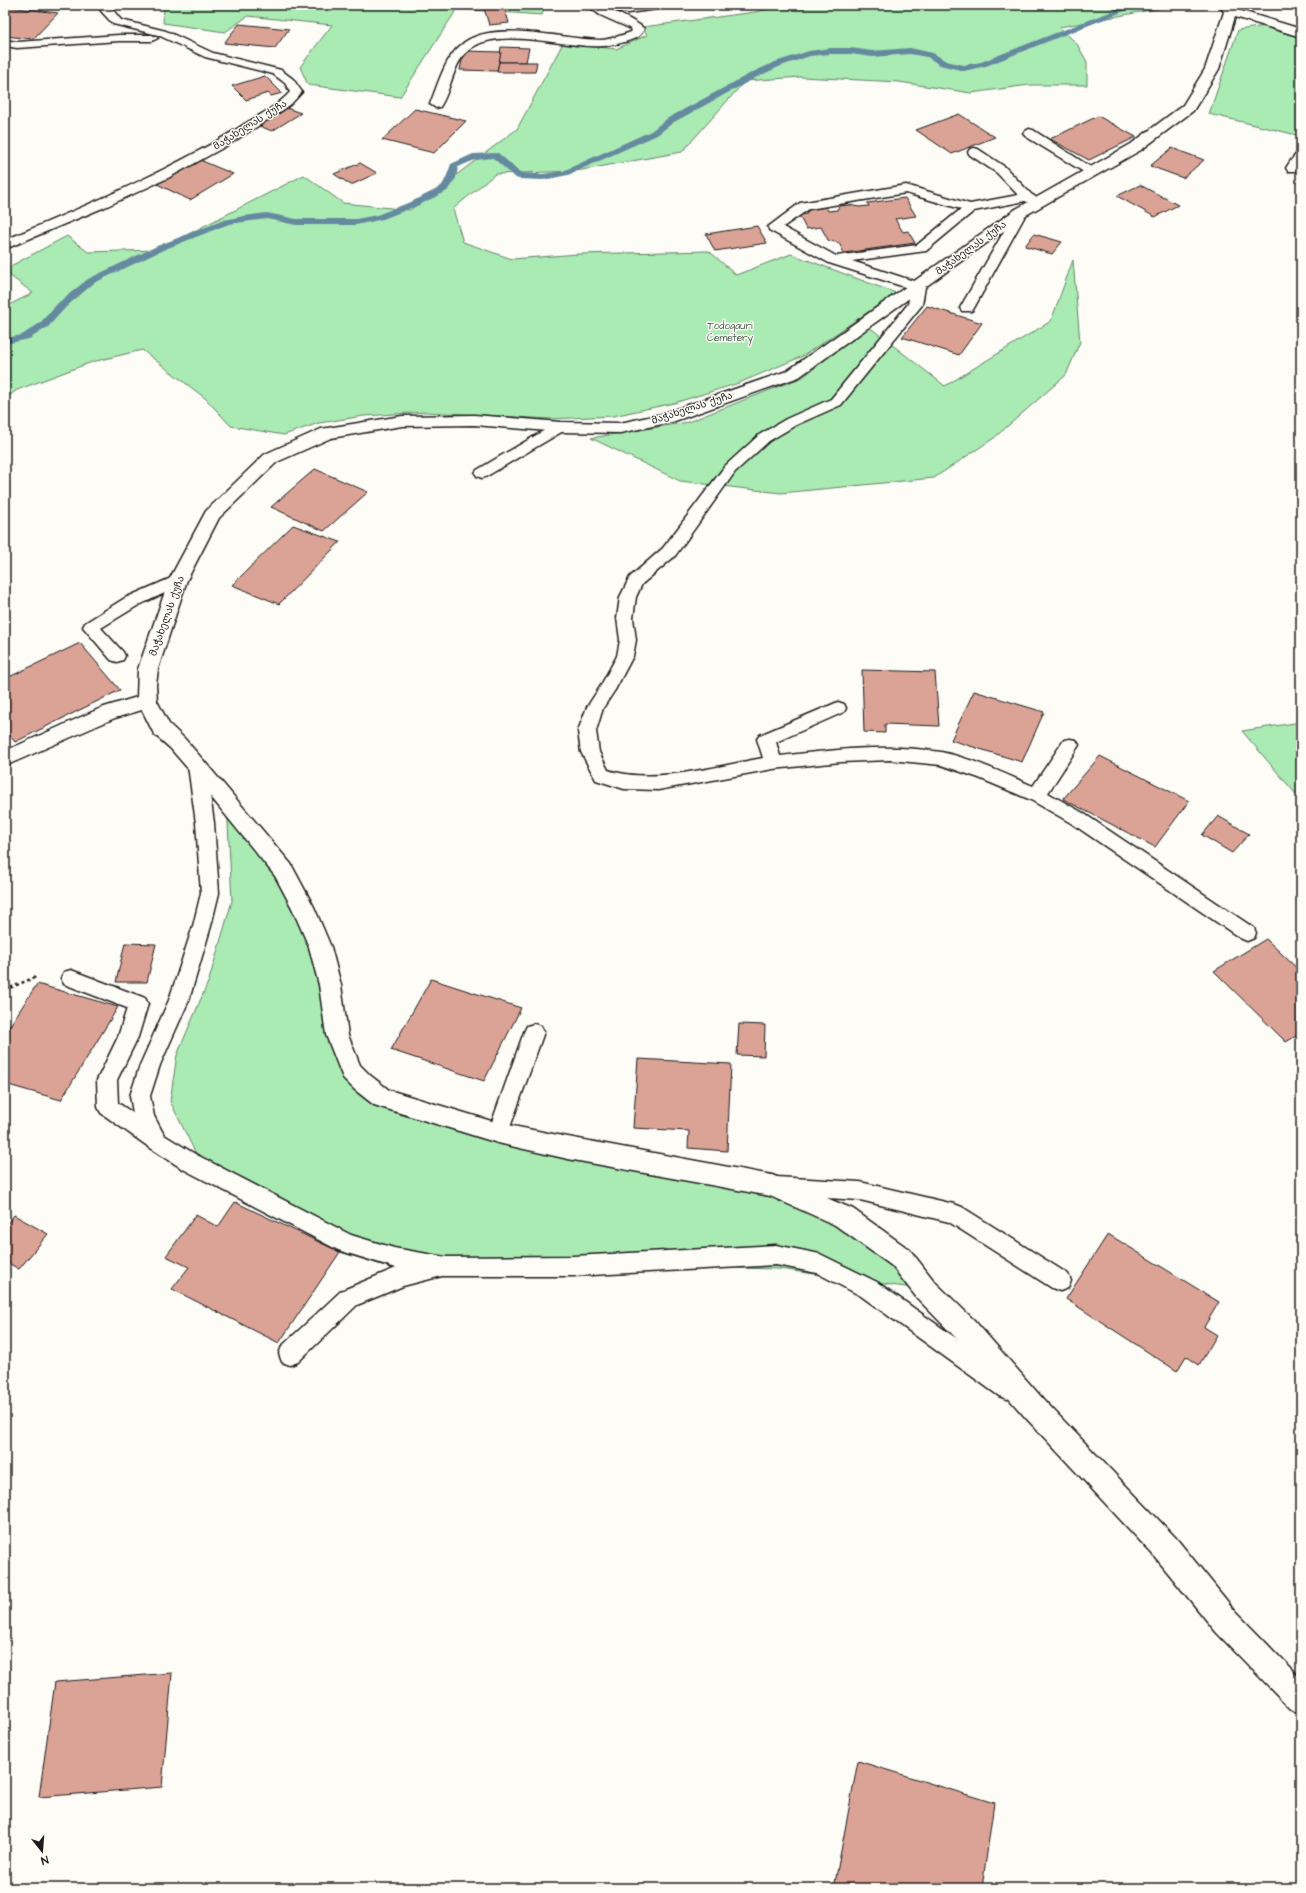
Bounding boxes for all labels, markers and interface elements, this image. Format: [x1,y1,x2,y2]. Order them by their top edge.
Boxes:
street label: მაჭახელას ქუჩა [211,97,289,153]
street label: მაჭახელას ქუჩა [933,218,1009,278]
park label: Todogauri Cemetery [707,319,754,346]
street label: მაჭახელას ქუჩა [650,388,734,428]
street label: მაჭახელას ქუჩა [146,574,188,658]
north arrow [22,1831,62,1871]
text: N [39,1852,50,1868]

